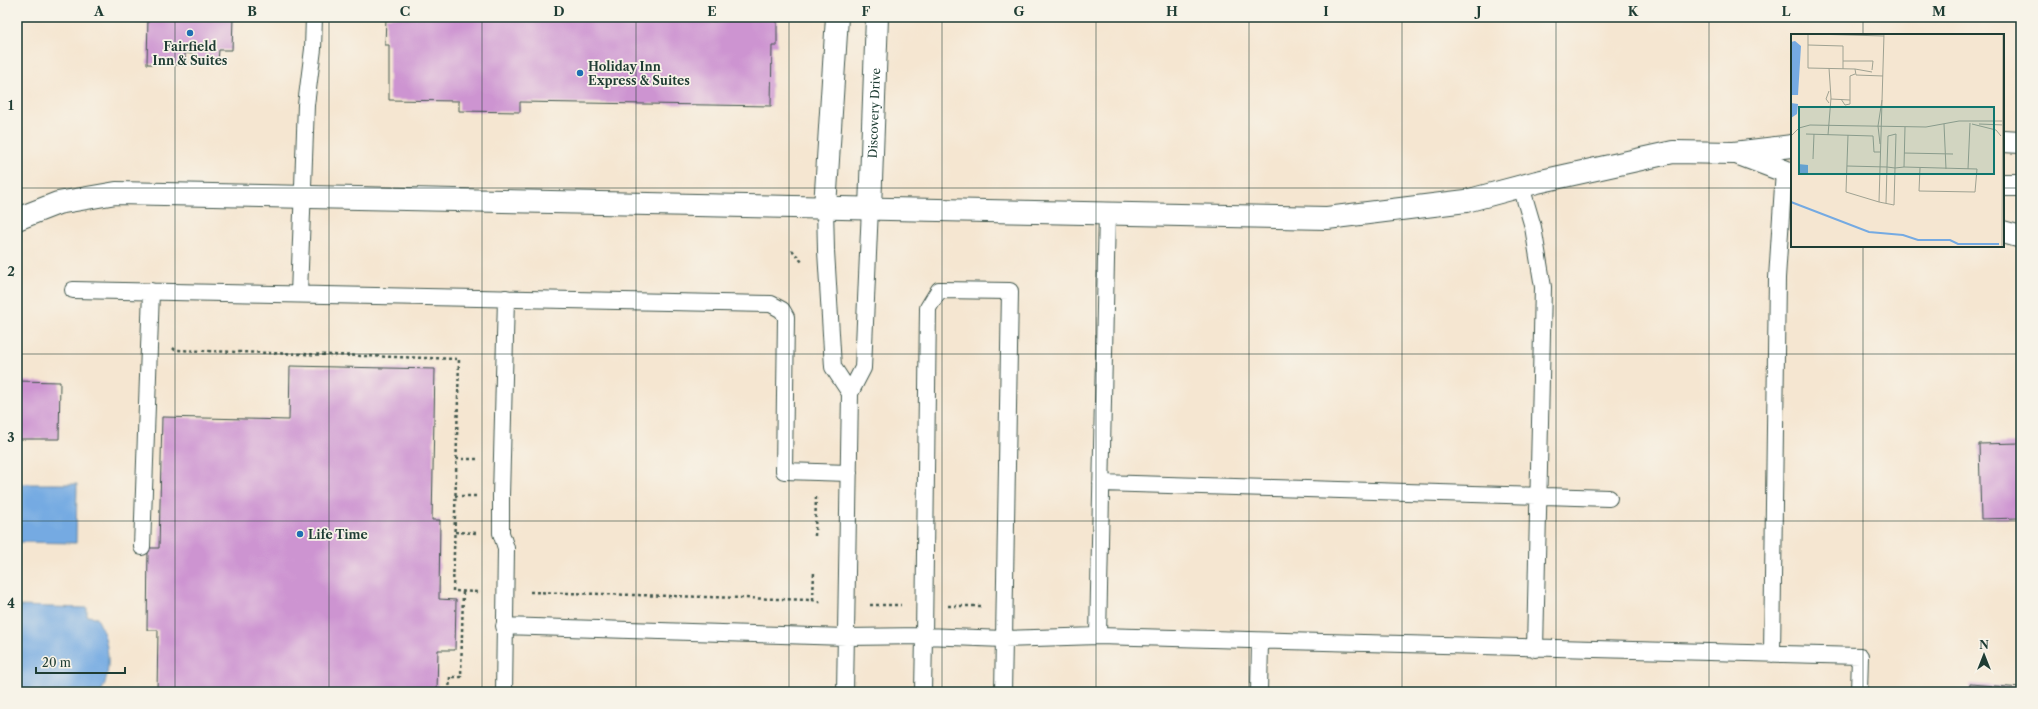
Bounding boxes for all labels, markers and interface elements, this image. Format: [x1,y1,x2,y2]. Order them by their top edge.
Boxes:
text: A [93,3,105,19]
text: B [247,3,257,19]
text: C [400,3,410,19]
text: D [553,3,565,19]
text: E [707,3,717,19]
text: F [862,3,871,19]
text: G [1013,3,1025,19]
text: H [1166,3,1178,19]
text: I [1323,3,1329,19]
text: J [1474,3,1482,19]
text: K [1628,3,1639,19]
text: L [1782,3,1791,19]
text: M [1932,3,1946,19]
marker: Fairfield Inn & Suites [185,28,195,38]
inset map [1791,34,2004,247]
place label: Fairfield Inn & Suites [153,39,228,68]
place label: Holiday Inn Express & Suites [588,59,690,88]
street label: Discovery Drive [864,67,883,159]
marker: Holiday Inn Express & Suites [575,68,585,78]
text: 1 [8,97,14,113]
text: 2 [7,263,15,279]
text: 3 [7,429,15,445]
place label: Life Time [308,527,368,542]
marker: Life Time [295,529,305,539]
text: 4 [7,595,15,611]
north arrow [1964,635,2004,675]
text: N [1979,638,1989,652]
scale bar [36,649,125,675]
text: 20 m [42,655,71,670]

